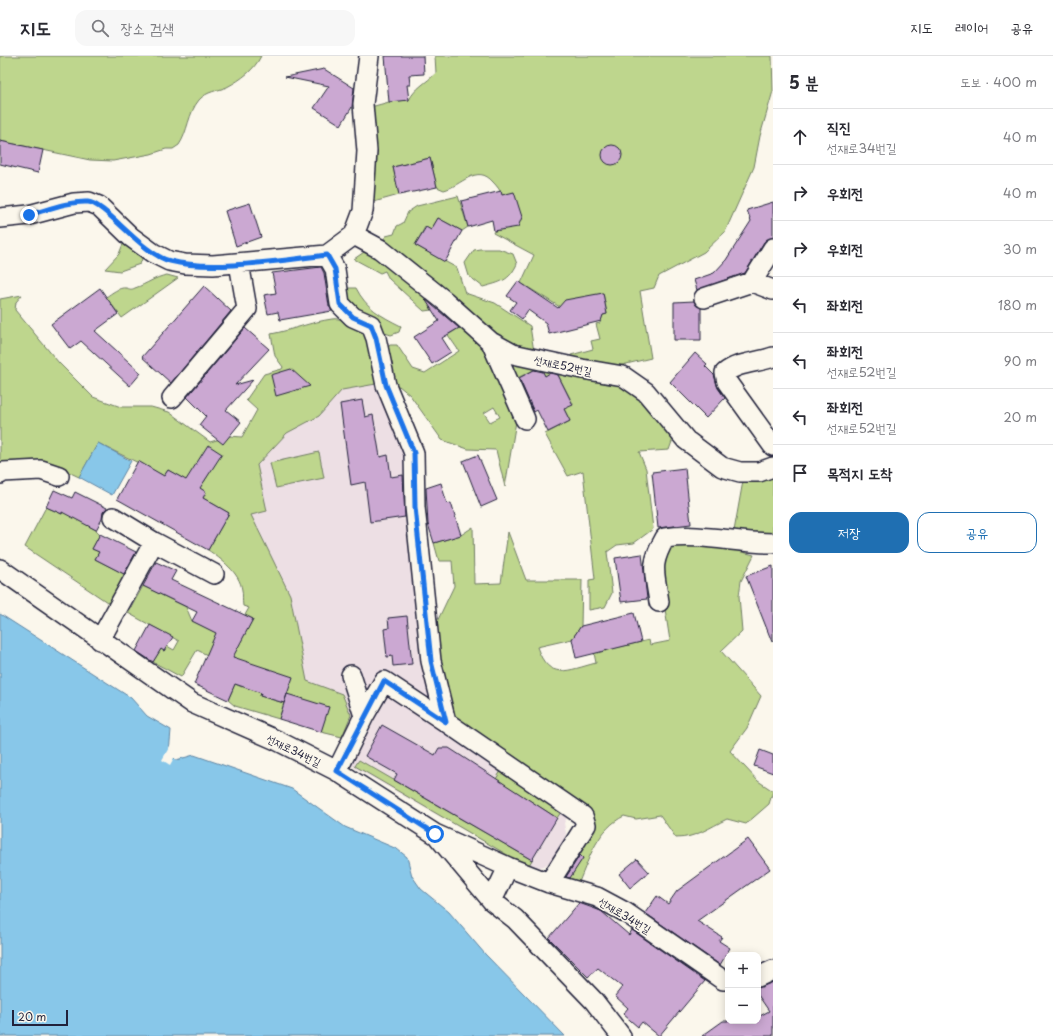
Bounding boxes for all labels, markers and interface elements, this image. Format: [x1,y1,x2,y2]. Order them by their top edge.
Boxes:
search box [75,10,355,46]
text: 지도 [20,13,51,41]
text: 장소 검색 [121,16,174,39]
icon: search [89,17,111,39]
text: 지도 [910,17,933,38]
text: 레이어 [955,17,988,38]
text: 공유 [1010,17,1033,38]
text: 5 분 [789,69,819,95]
text: 도보 · 400 m [960,72,1037,91]
text: 직진 [827,115,851,138]
icon: ahead [789,126,811,148]
text: 40 m [1003,127,1037,146]
text: 선재로34번길 [827,138,896,157]
text: 우회전 [827,181,863,204]
icon: right [789,182,811,204]
text: 40 m [1003,183,1037,202]
route end [20,206,38,224]
text: 우회전 [827,237,863,260]
icon: right [789,238,811,260]
text: 30 m [1003,239,1037,258]
text: 좌회전 [827,293,863,316]
icon: left [789,294,811,316]
text: 180 m [998,295,1037,314]
text: 좌회전 [827,339,863,362]
icon: left [789,350,811,372]
street label: 선재로52번길 [532,351,594,379]
text: 90 m [1004,351,1037,370]
text: 선재로52번길 [827,362,896,381]
text: 좌회전 [827,395,863,418]
icon: left [789,406,811,428]
text: 20 m [1003,407,1037,426]
text: 선재로52번길 [827,418,896,437]
text: 목적지 도착 [827,461,892,484]
icon: arrive [789,462,811,484]
button: 저장 [789,512,909,553]
button: 공유 [917,512,1037,553]
street label: 선재로34번길 [264,729,324,771]
route start [426,825,444,843]
street label: 선재로34번길 [595,893,655,937]
map controls [725,952,761,1024]
button: + [725,952,761,988]
button: − [725,988,761,1024]
scale bar [12,1008,68,1027]
text: 20 m [18,1008,46,1025]

